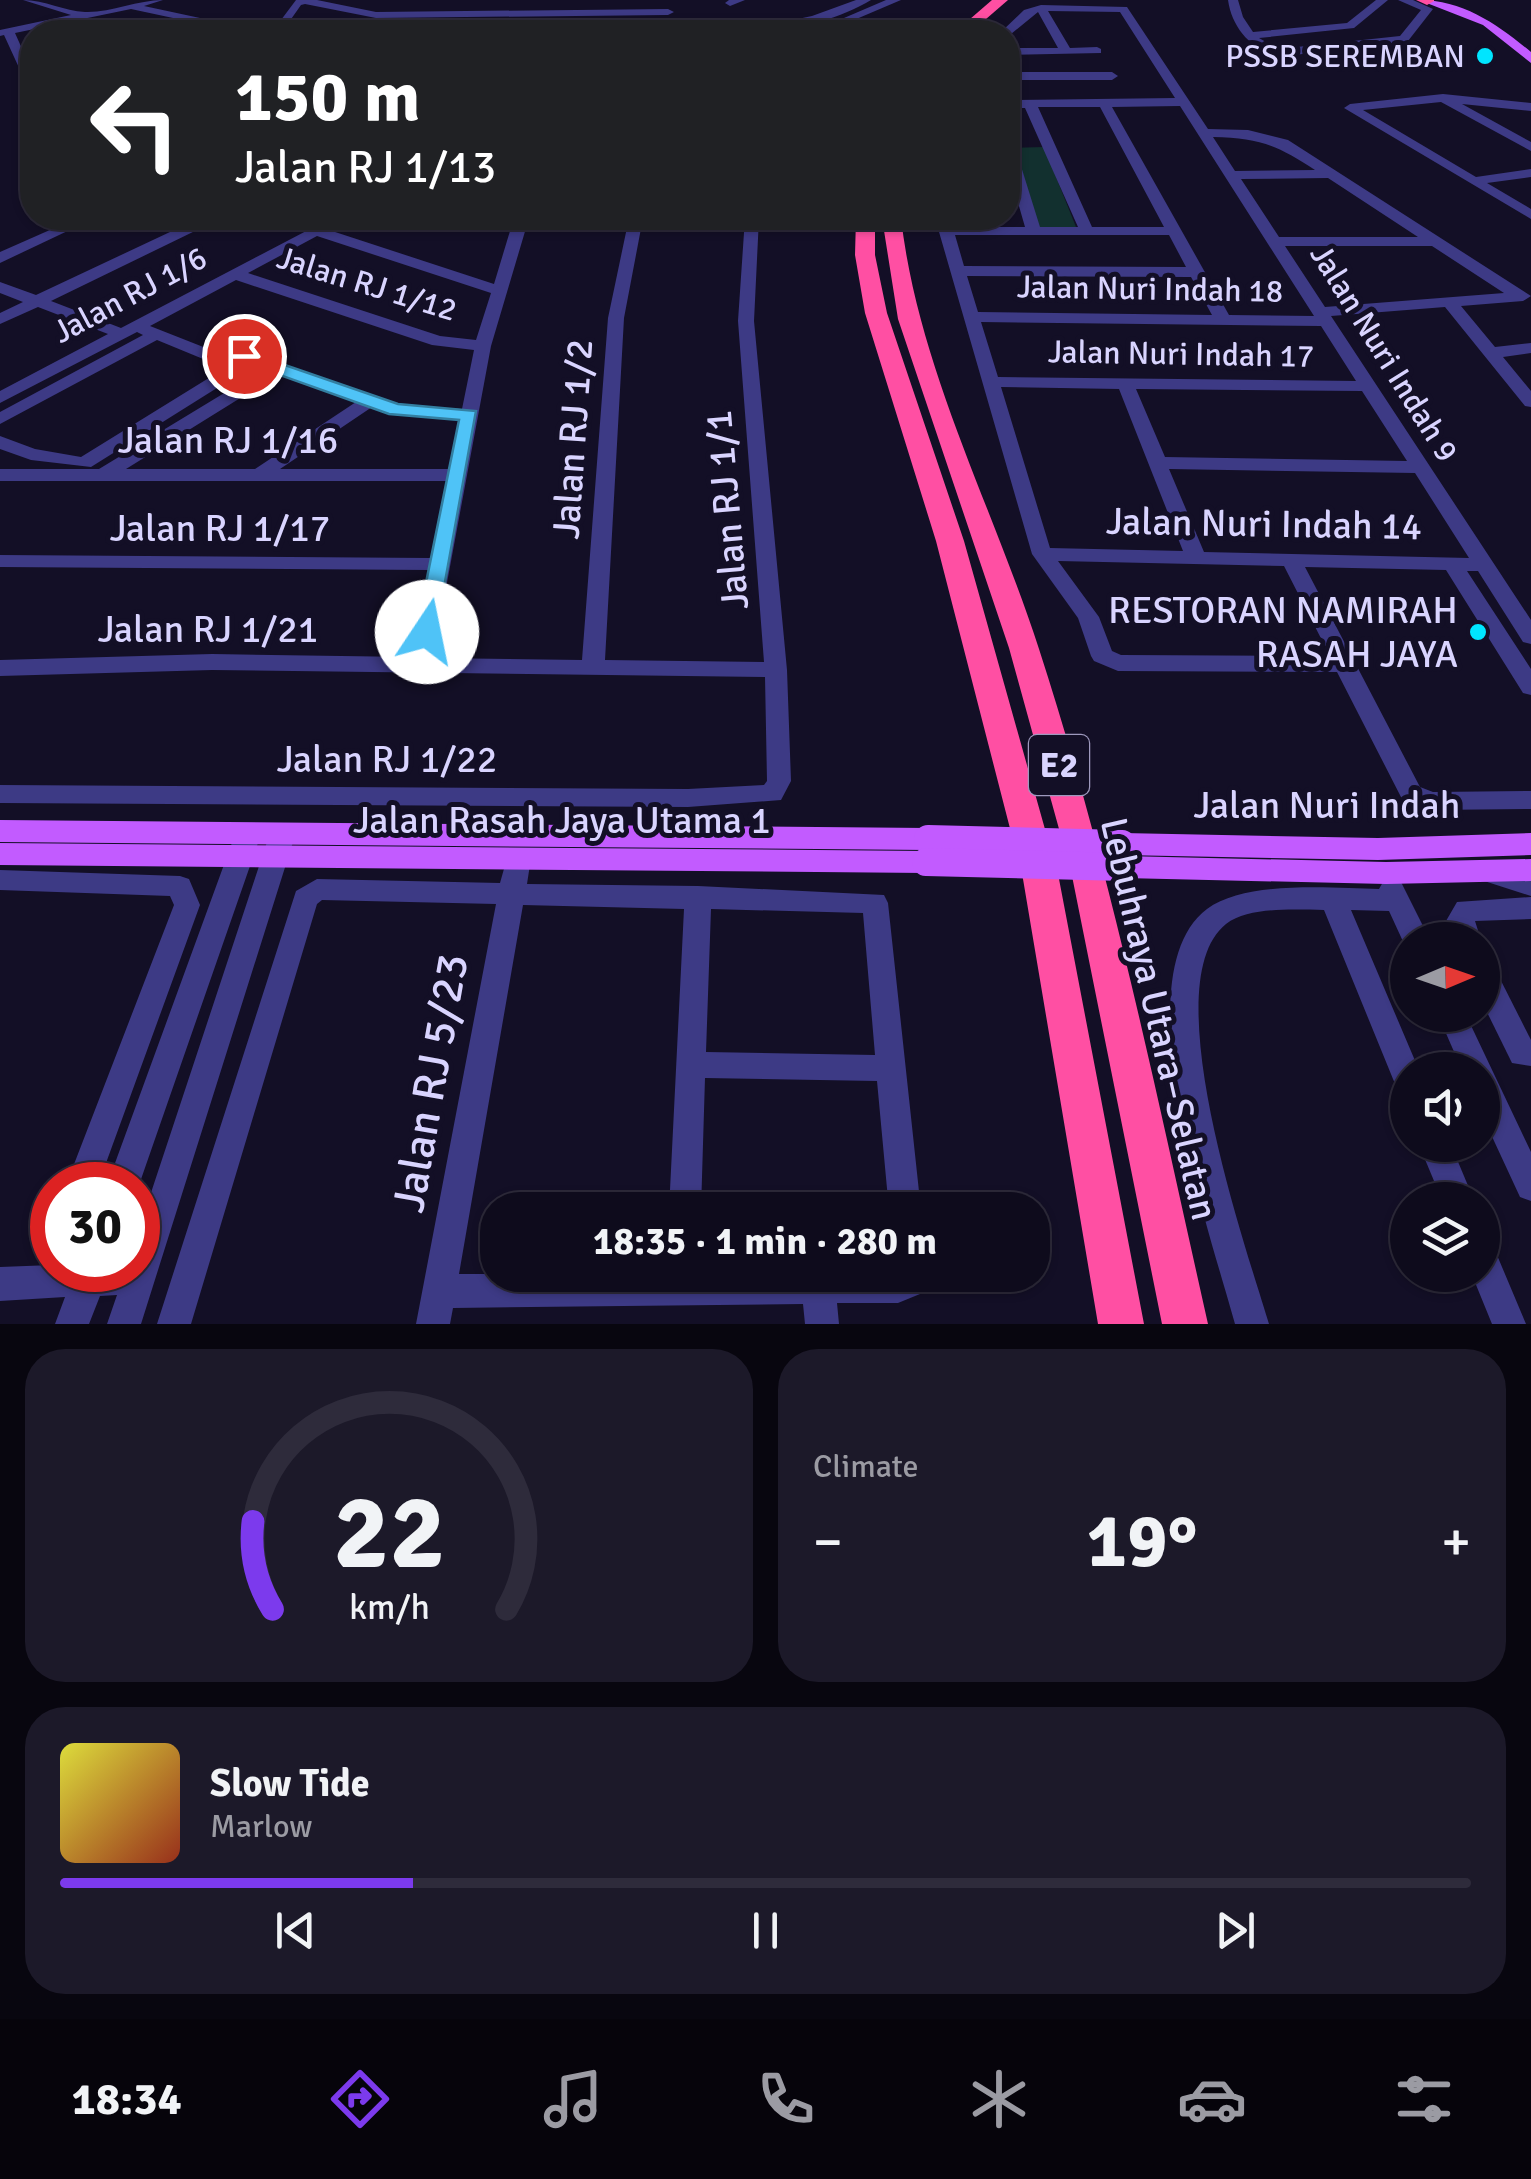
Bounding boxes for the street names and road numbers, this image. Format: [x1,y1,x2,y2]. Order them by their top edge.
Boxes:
street label: Jalan Nuri Indah 9 [1301,237,1467,469]
street label: Jalan RJ 1/6 [46,238,214,352]
street label: Jalan RJ 1/12 [272,238,462,330]
street label: Jalan Nuri Indah 18 [1017,267,1283,311]
street label: Jalan Nuri Indah 17 [1048,332,1314,376]
street label: Jalan RJ 1/2 [543,338,603,540]
street label: Jalan RJ 1/1 [695,408,759,612]
street label: Jalan RJ 1/16 [118,417,338,464]
street label: Jalan Nuri Indah 14 [1106,498,1422,550]
street label: Jalan RJ 1/17 [110,505,330,552]
street label: Jalan RJ 1/21 [98,606,318,653]
road number: E2 [1029,735,1089,795]
street label: Jalan RJ 1/22 [277,736,497,783]
street label: Jalan Nuri Indah [1194,782,1460,829]
street label: Jalan Rasah Jaya Utama 1 [353,797,771,844]
street label: Lebuhraya Utara–Selatan [1090,813,1228,1225]
street label: Jalan RJ 5/23 [381,950,481,1216]

